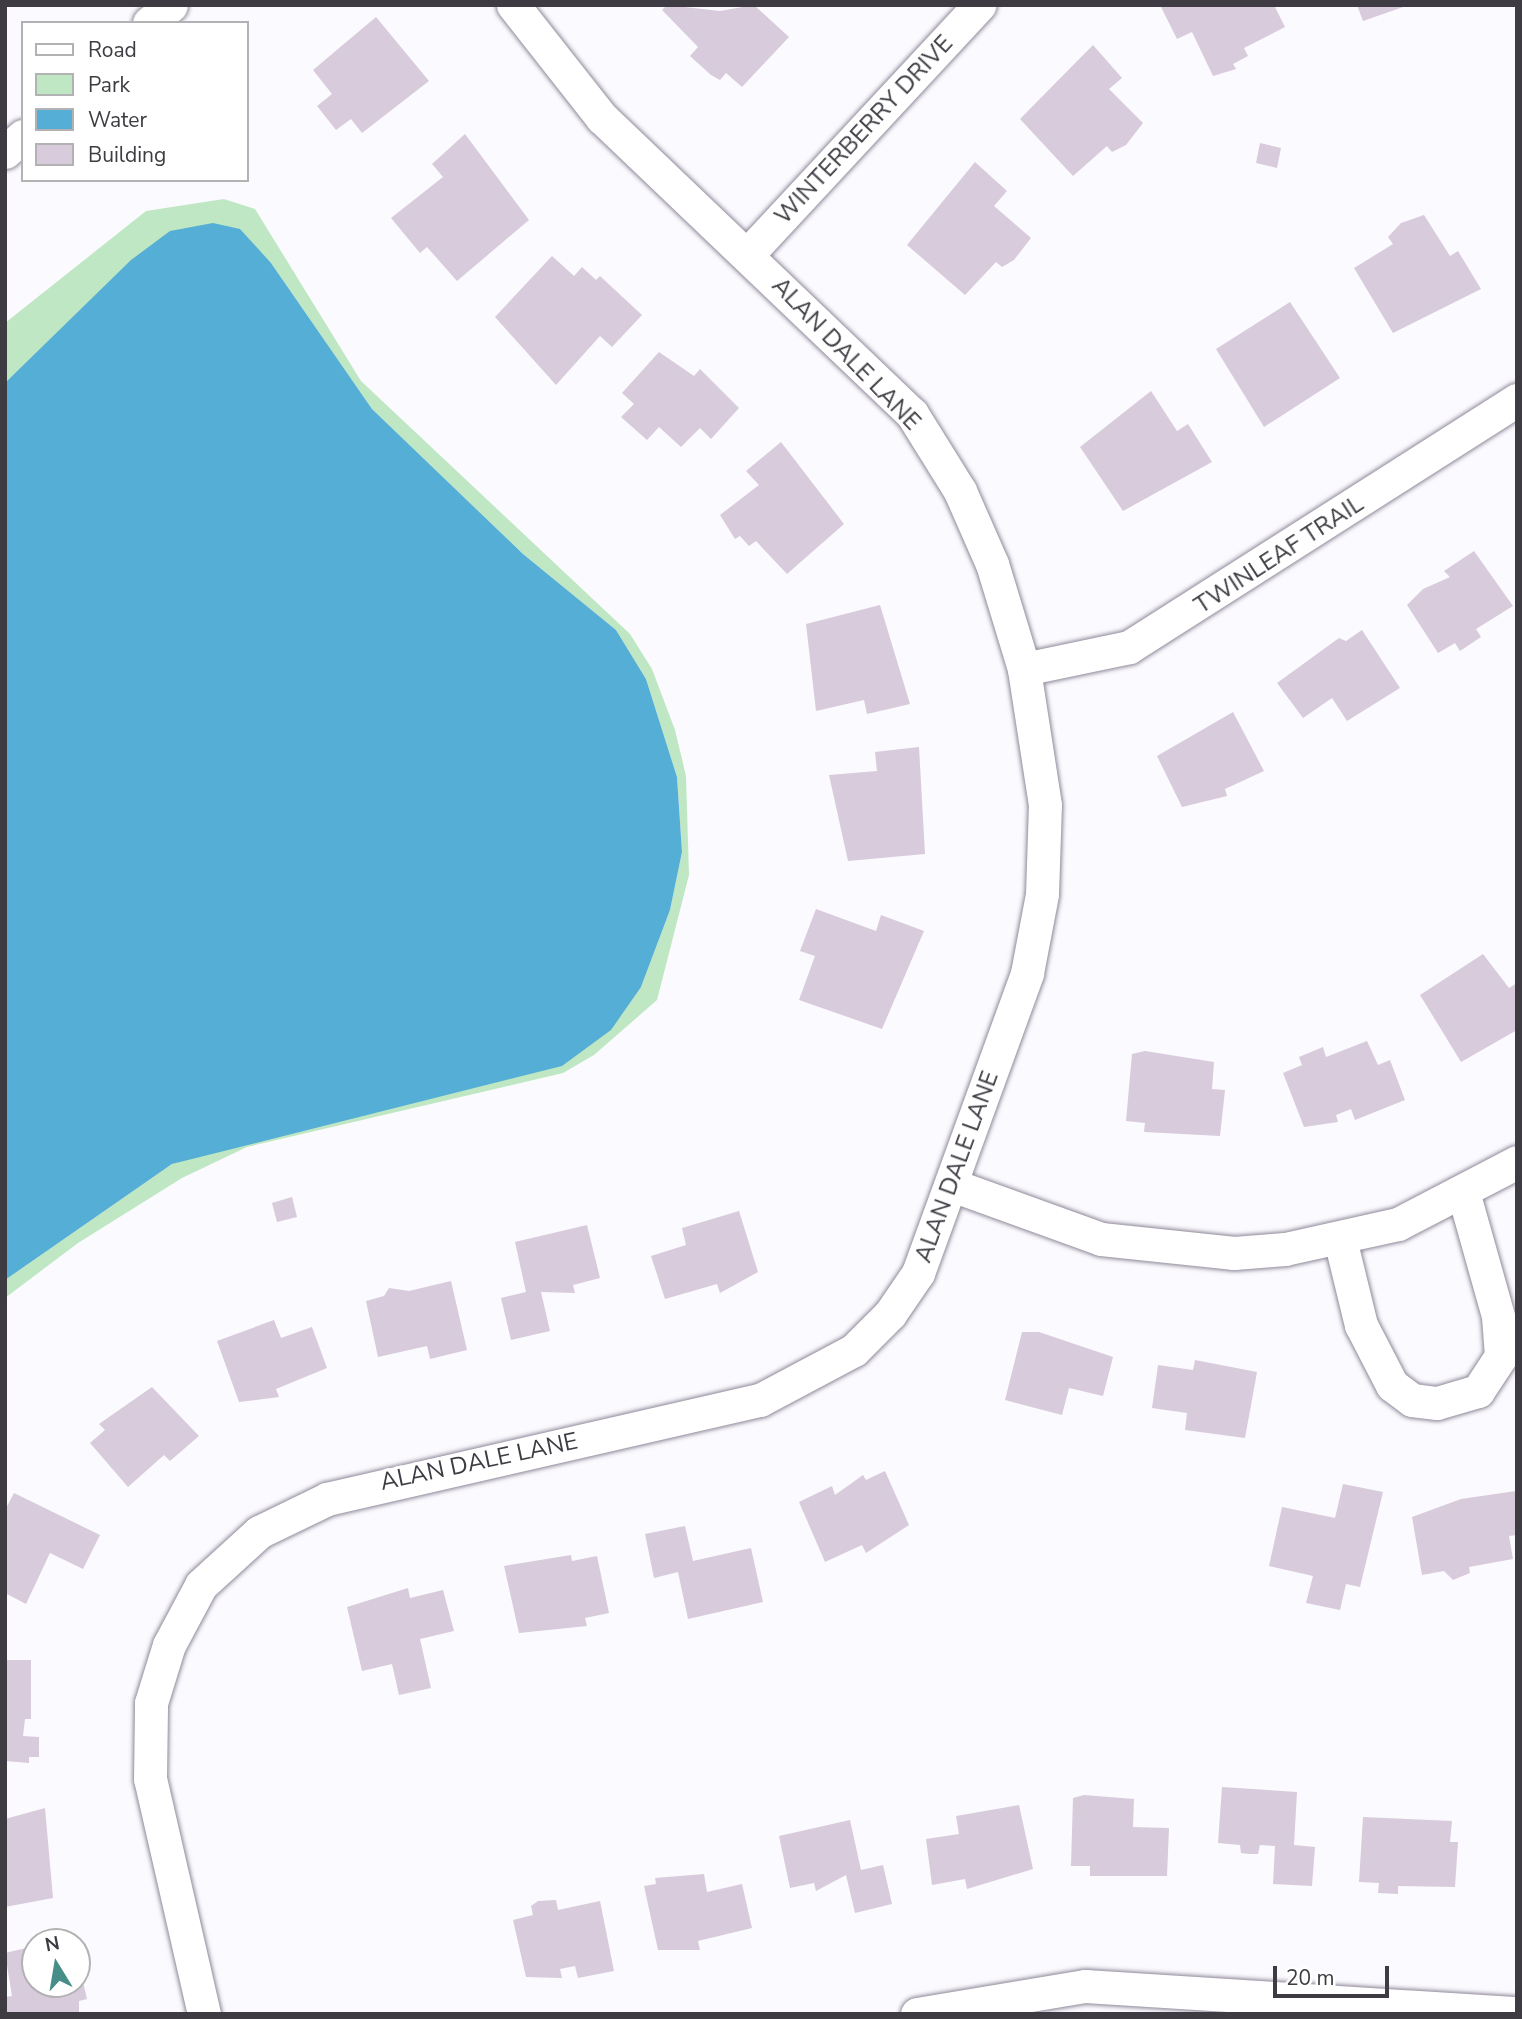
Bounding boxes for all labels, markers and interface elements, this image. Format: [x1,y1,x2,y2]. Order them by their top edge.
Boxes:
legend [21,21,248,182]
street label: WINTERBERRY DRIVE [769,29,959,231]
text: Road [88,36,137,64]
text: Park [88,71,130,99]
text: Water [88,106,147,134]
text: Building [88,141,166,169]
street label: ALAN DALE LANE [766,272,926,436]
street label: TWINLEAF TRAIL [1189,490,1369,620]
street label: ALAN DALE LANE [909,1067,1005,1267]
street label: ALAN DALE LANE [377,1427,581,1497]
north arrow [21,1928,91,1998]
text: N [43,1930,62,1958]
scale bar [1277,1952,1392,1996]
text: 20 m [1286,1964,1335,1992]

